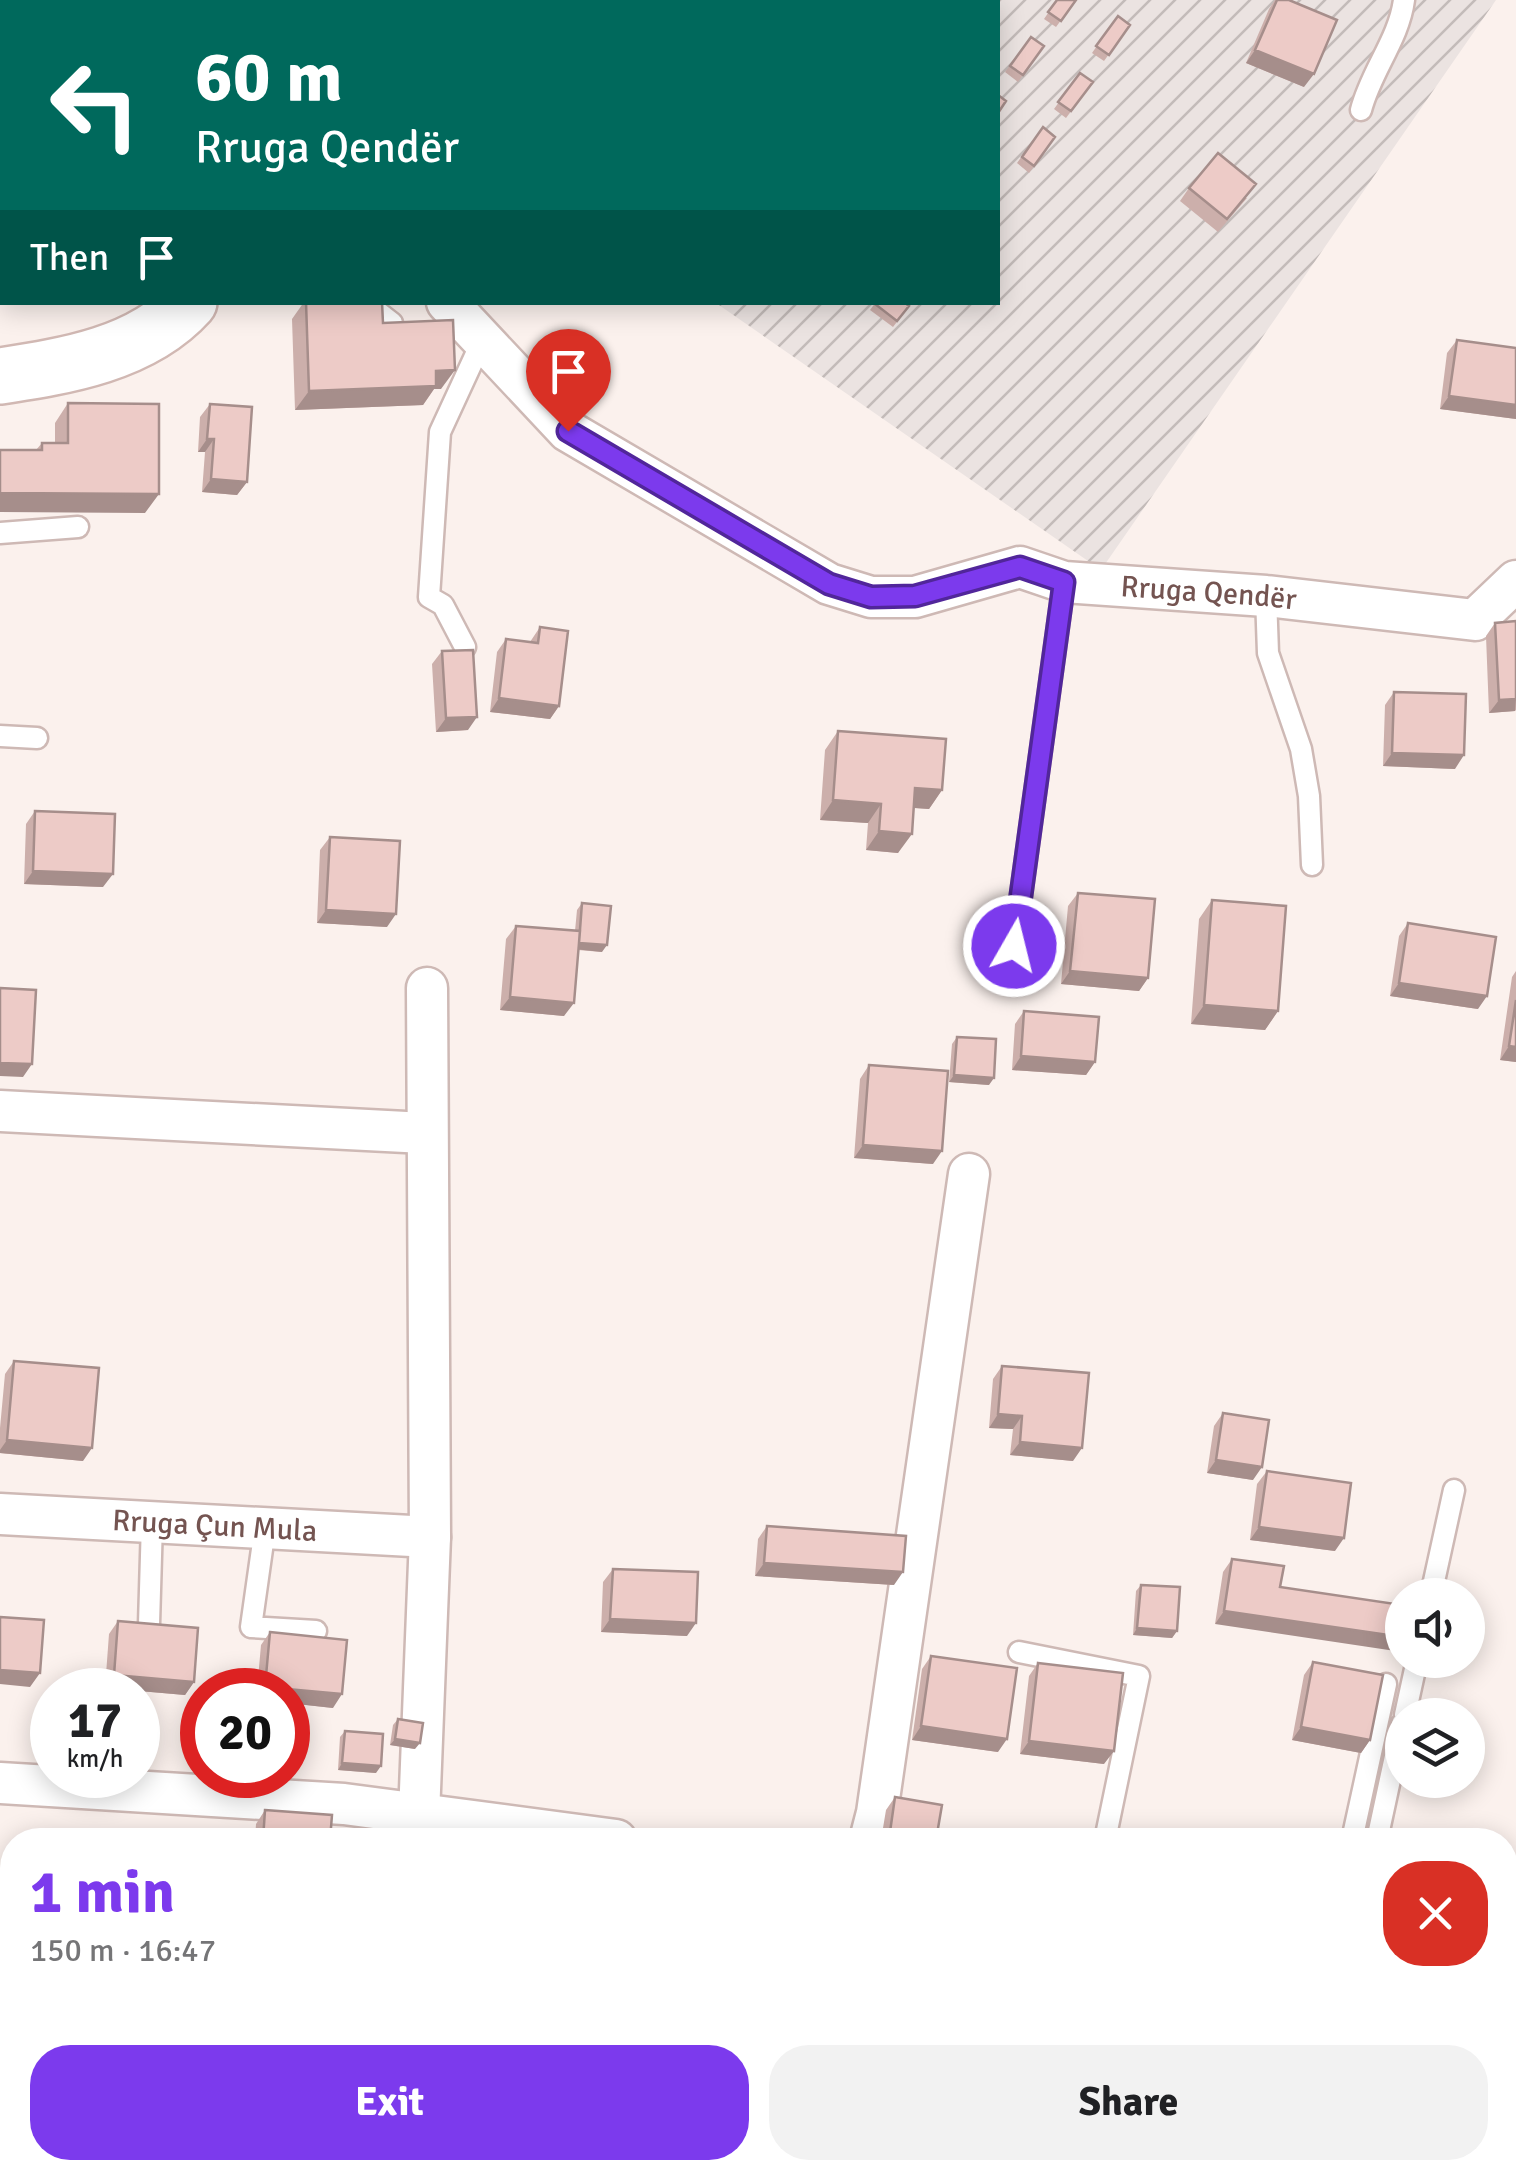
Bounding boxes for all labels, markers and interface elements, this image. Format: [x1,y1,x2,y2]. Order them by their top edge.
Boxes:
text: 60 m [195,34,343,120]
icon: left [30,40,160,170]
text: Rruga Qendër [195,120,459,175]
icon: arrive [129,230,184,285]
text: Then [30,234,109,281]
pin [526,329,611,432]
icon: arrive [541,344,596,399]
street label: Rruga Qendër [1119,567,1298,618]
position arrow [962,894,1066,998]
street label: Rruga Çun Mula [111,1502,318,1549]
map controls [1385,1578,1485,1798]
button: sound [1385,1578,1485,1678]
speed limit sign: 20 [180,1668,310,1798]
text: 17 [68,1690,122,1752]
button: layers [1385,1698,1485,1798]
text: km/h [67,1743,123,1774]
text: 1 min [30,1856,175,1930]
button: close [1383,1861,1488,1966]
text: 150 m · 16:47 [30,1931,216,1970]
button: Exit [30,2045,749,2160]
button: Share [769,2045,1488,2160]

